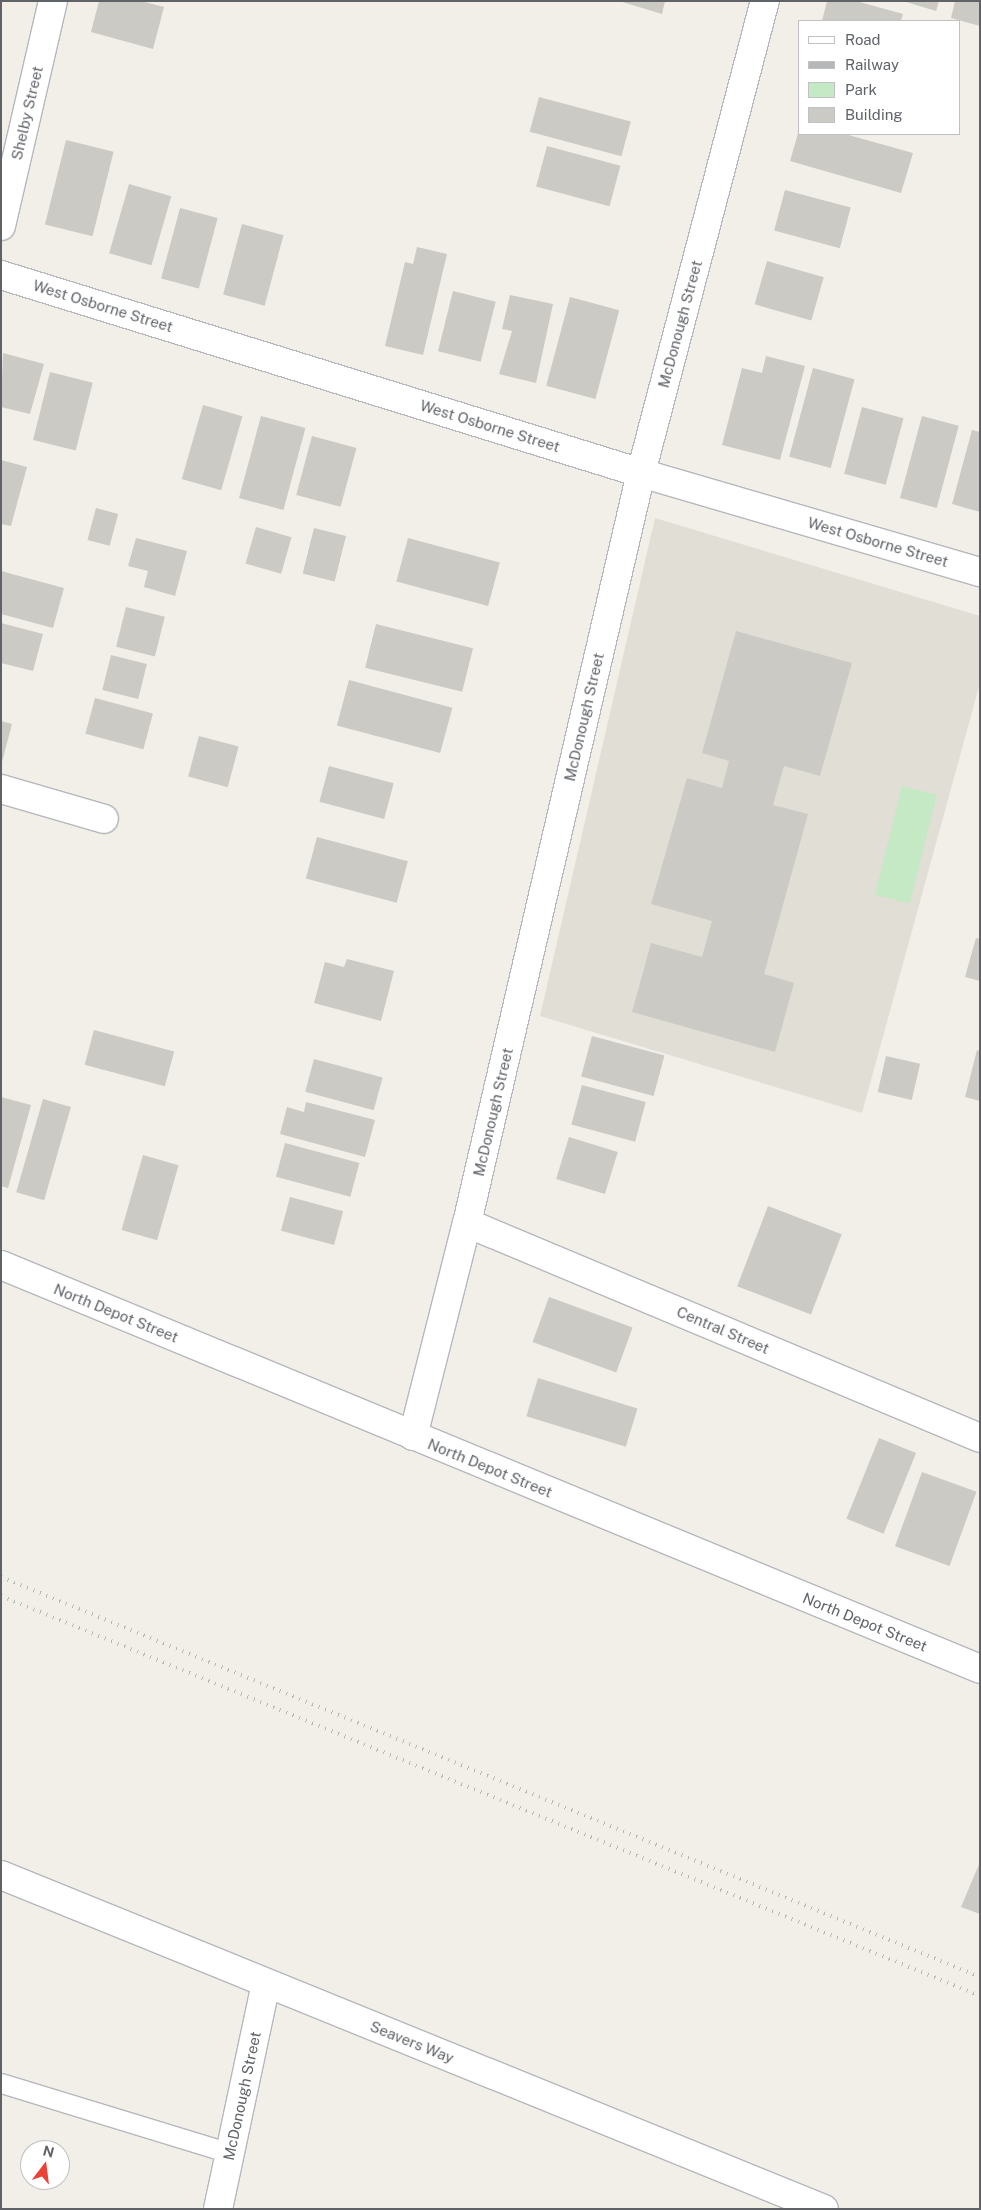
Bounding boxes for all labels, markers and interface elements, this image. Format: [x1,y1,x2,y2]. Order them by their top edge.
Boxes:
legend [798,20,961,135]
text: Road [845,31,881,48]
text: Railway [845,56,899,73]
street label: Shelby Street [7,64,47,162]
text: Park [845,81,877,98]
text: Building [845,106,903,123]
street label: McDonough Street [654,258,706,390]
street label: West Osborne Street [31,276,175,336]
street label: West Osborne Street [418,396,562,456]
street label: West Osborne Street [806,513,950,571]
street label: McDonough Street [560,651,608,783]
street label: McDonough Street [469,1046,517,1178]
street label: North Depot Street [51,1280,181,1346]
street label: Central Street [674,1302,772,1358]
street label: North Depot Street [425,1435,555,1501]
street label: North Depot Street [800,1589,930,1655]
street label: Seavers Way [367,2017,457,2067]
street label: McDonough Street [220,2030,264,2162]
north arrow [20,2140,70,2190]
text: N [41,2142,56,2161]

